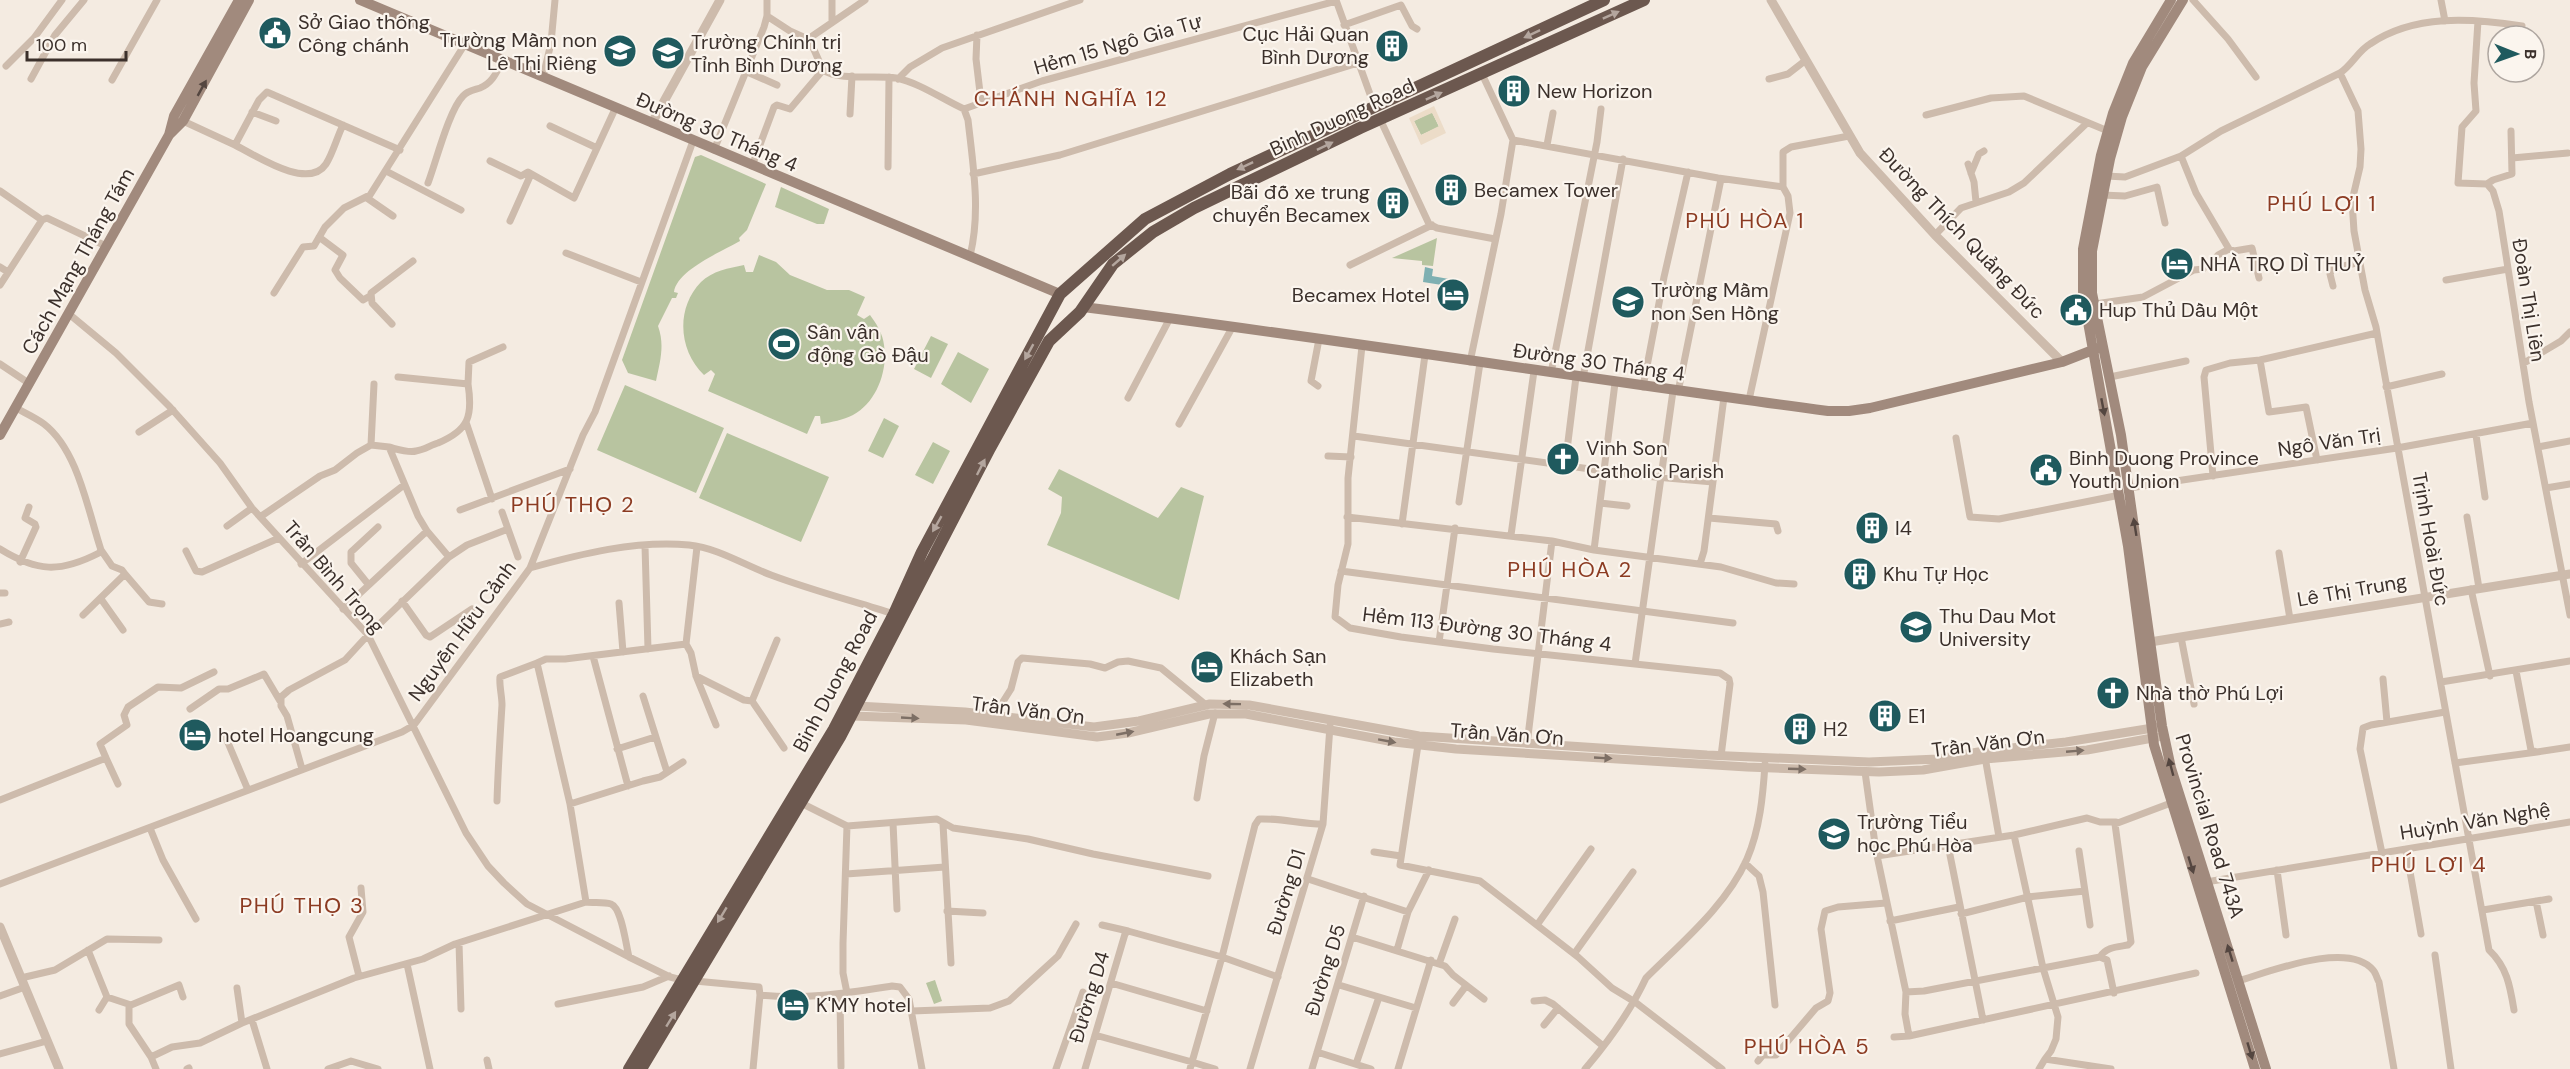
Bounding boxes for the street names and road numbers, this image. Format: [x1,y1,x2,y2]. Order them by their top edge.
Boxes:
street label: Hẻm 15 Ngô Gia Tự [1031,7,1205,81]
street label: Binh Duong Road [1265,72,1419,162]
street label: Đường 30 Tháng 4 [632,86,802,178]
street label: Đường Thích Quảng Đức [1873,142,2051,324]
street label: Cách Mạng Tháng Tám [16,163,140,359]
street label: Đoàn Thị Liên [2506,237,2552,363]
street label: Đường 30 Tháng 4 [1511,337,1687,387]
street label: Ngô Văn Trị [2276,422,2382,462]
street label: Trịnh Hoài Đức [2406,470,2456,608]
street label: Trần Bình Trọng [278,515,390,639]
street label: Nguyễn Hữu Cảnh [402,556,522,706]
street label: Lê Thị Trung [2295,568,2409,612]
street label: Hẻm 113 Đường 30 Tháng 4 [1361,601,1613,657]
street label: Binh Duong Road [787,606,883,756]
street label: Trần Văn Ơn [970,690,1086,730]
street label: Trần Văn Ơn [1449,717,1565,751]
street label: Trần Văn Ơn [1930,723,2046,763]
street label: Provincial Road 743A [2170,731,2250,921]
street label: Huỳnh Văn Nghệ [2398,796,2552,846]
street label: Đường D1 [1261,846,1311,938]
street label: Đường D5 [1299,921,1351,1019]
street label: Đường D4 [1063,948,1115,1046]

